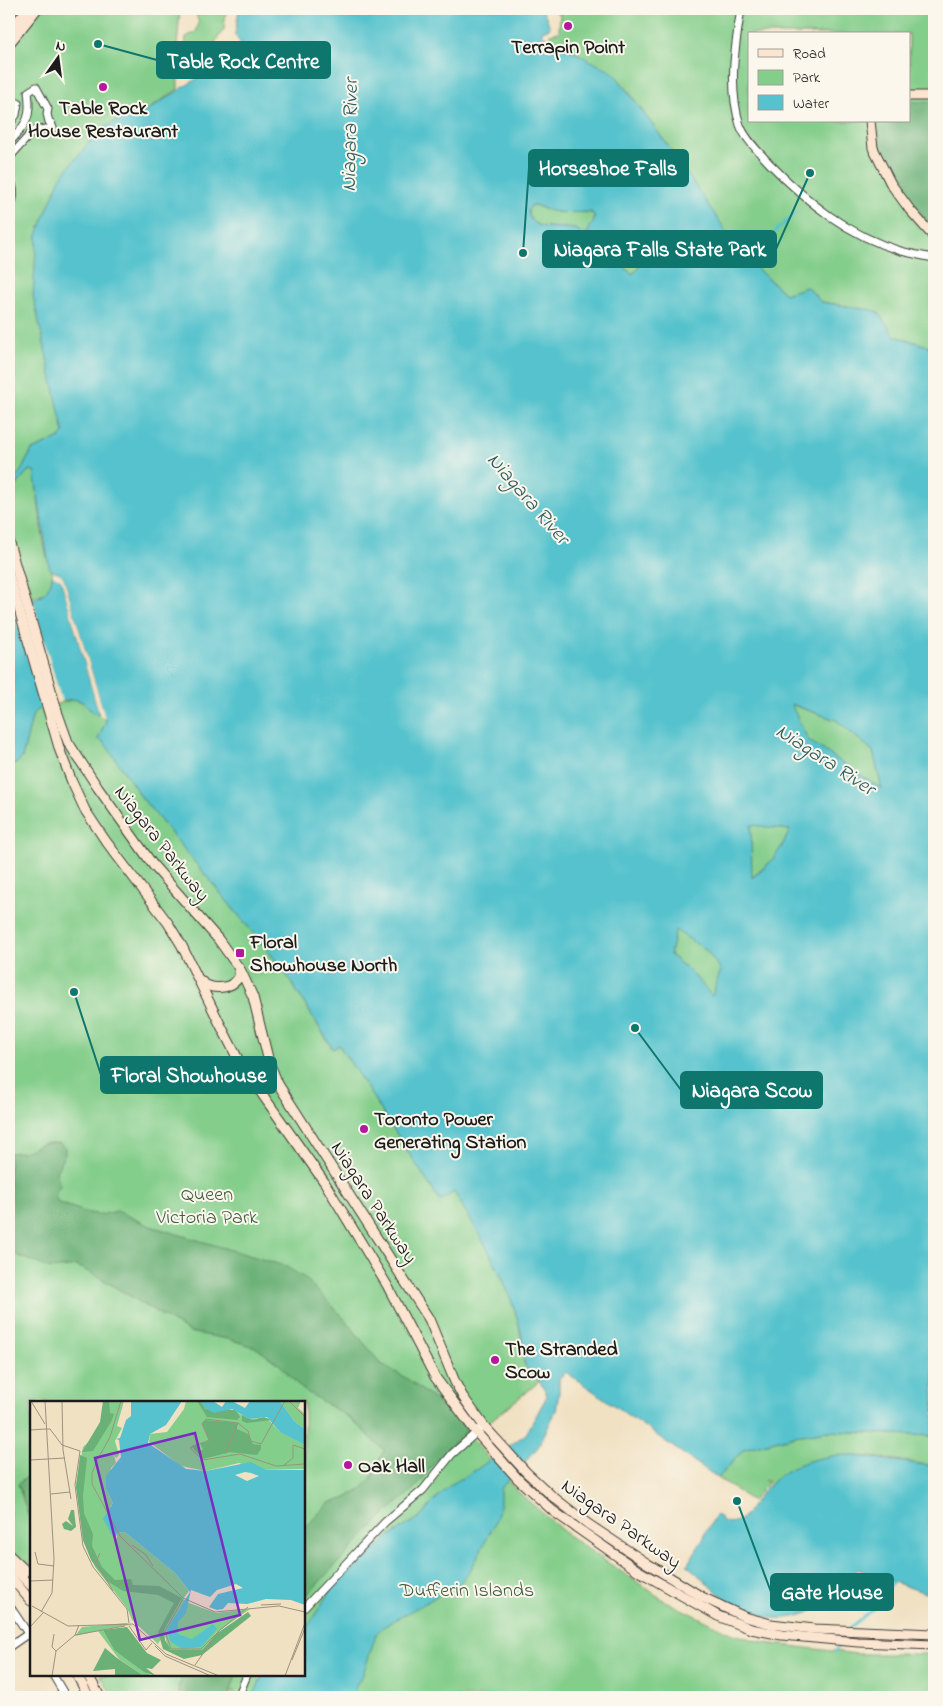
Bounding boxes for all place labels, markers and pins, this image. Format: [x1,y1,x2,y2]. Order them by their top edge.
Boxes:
marker: Terrapin Point [562,20,574,32]
place label: Terrapin Point [511,34,625,63]
callout: Table Rock Centre [157,42,330,78]
marker: Table Rock House Restaurant [97,81,109,93]
place label: Table Rock House Restaurant [28,95,178,147]
callout: Horseshoe Falls [529,150,688,186]
callout: Niagara Falls State Park [543,231,776,267]
place label: Floral Showhouse North [249,929,397,981]
marker: Floral Showhouse North [234,947,246,959]
callout: Floral Showhouse [101,1057,276,1093]
callout: Niagara Scow [681,1072,822,1108]
place label: Toronto Power Generating Station [374,1106,527,1159]
marker: Toronto Power Generating Station [358,1123,370,1135]
place label: The Stranded Scow [505,1336,619,1388]
marker: The Stranded Scow [489,1354,501,1366]
place label: Oak Hall [358,1453,425,1482]
marker: Oak Hall [342,1459,354,1471]
callout: Gate House [771,1574,893,1610]

